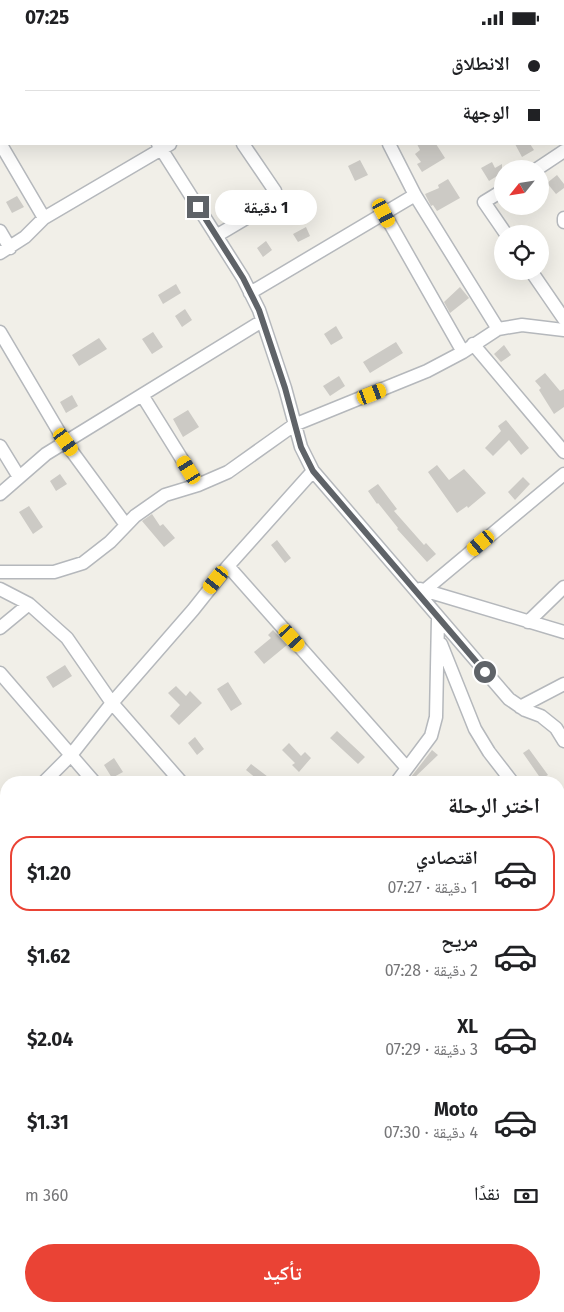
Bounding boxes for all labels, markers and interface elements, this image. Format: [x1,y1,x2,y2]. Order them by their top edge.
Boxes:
text: 07:25 [25,6,69,29]
text: الانطلاق [451,52,510,75]
text: الوجهة [462,101,510,124]
north arrow [494,160,549,215]
map controls [494,160,549,280]
callout: 1 دقيقة [216,189,318,225]
route end [187,196,209,218]
car [370,196,397,230]
text: 1 دقيقة [244,198,288,217]
button: locate [494,225,549,280]
car [355,382,388,406]
car [51,425,80,459]
car [174,453,203,487]
car [464,528,497,558]
car [200,564,231,596]
car [276,622,307,654]
route start [474,661,496,683]
text: اختر الرحلة [448,792,540,819]
text: اقتصادي [416,846,478,869]
icon: car [493,851,538,896]
text: $1.20 [27,862,71,885]
text: 1 دقيقة · 07:27 [388,878,478,897]
text: مريح [441,929,478,952]
icon: car [493,934,538,979]
text: $1.62 [27,945,70,968]
text: 2 دقيقة · 07:28 [385,961,478,980]
text: XL [457,1015,478,1038]
icon: car [493,1017,538,1062]
text: $2.04 [27,1028,73,1051]
text: 3 دقيقة · 07:29 [385,1040,478,1059]
text: Moto [434,1098,478,1121]
icon: car [493,1100,538,1145]
text: $1.31 [27,1111,69,1134]
text: 4 دقيقة · 07:30 [384,1123,478,1142]
text: نقدًا [474,1182,500,1205]
icon: cash [512,1182,540,1210]
text: 360 m [25,1186,68,1205]
button: تأكيد [25,1244,540,1302]

